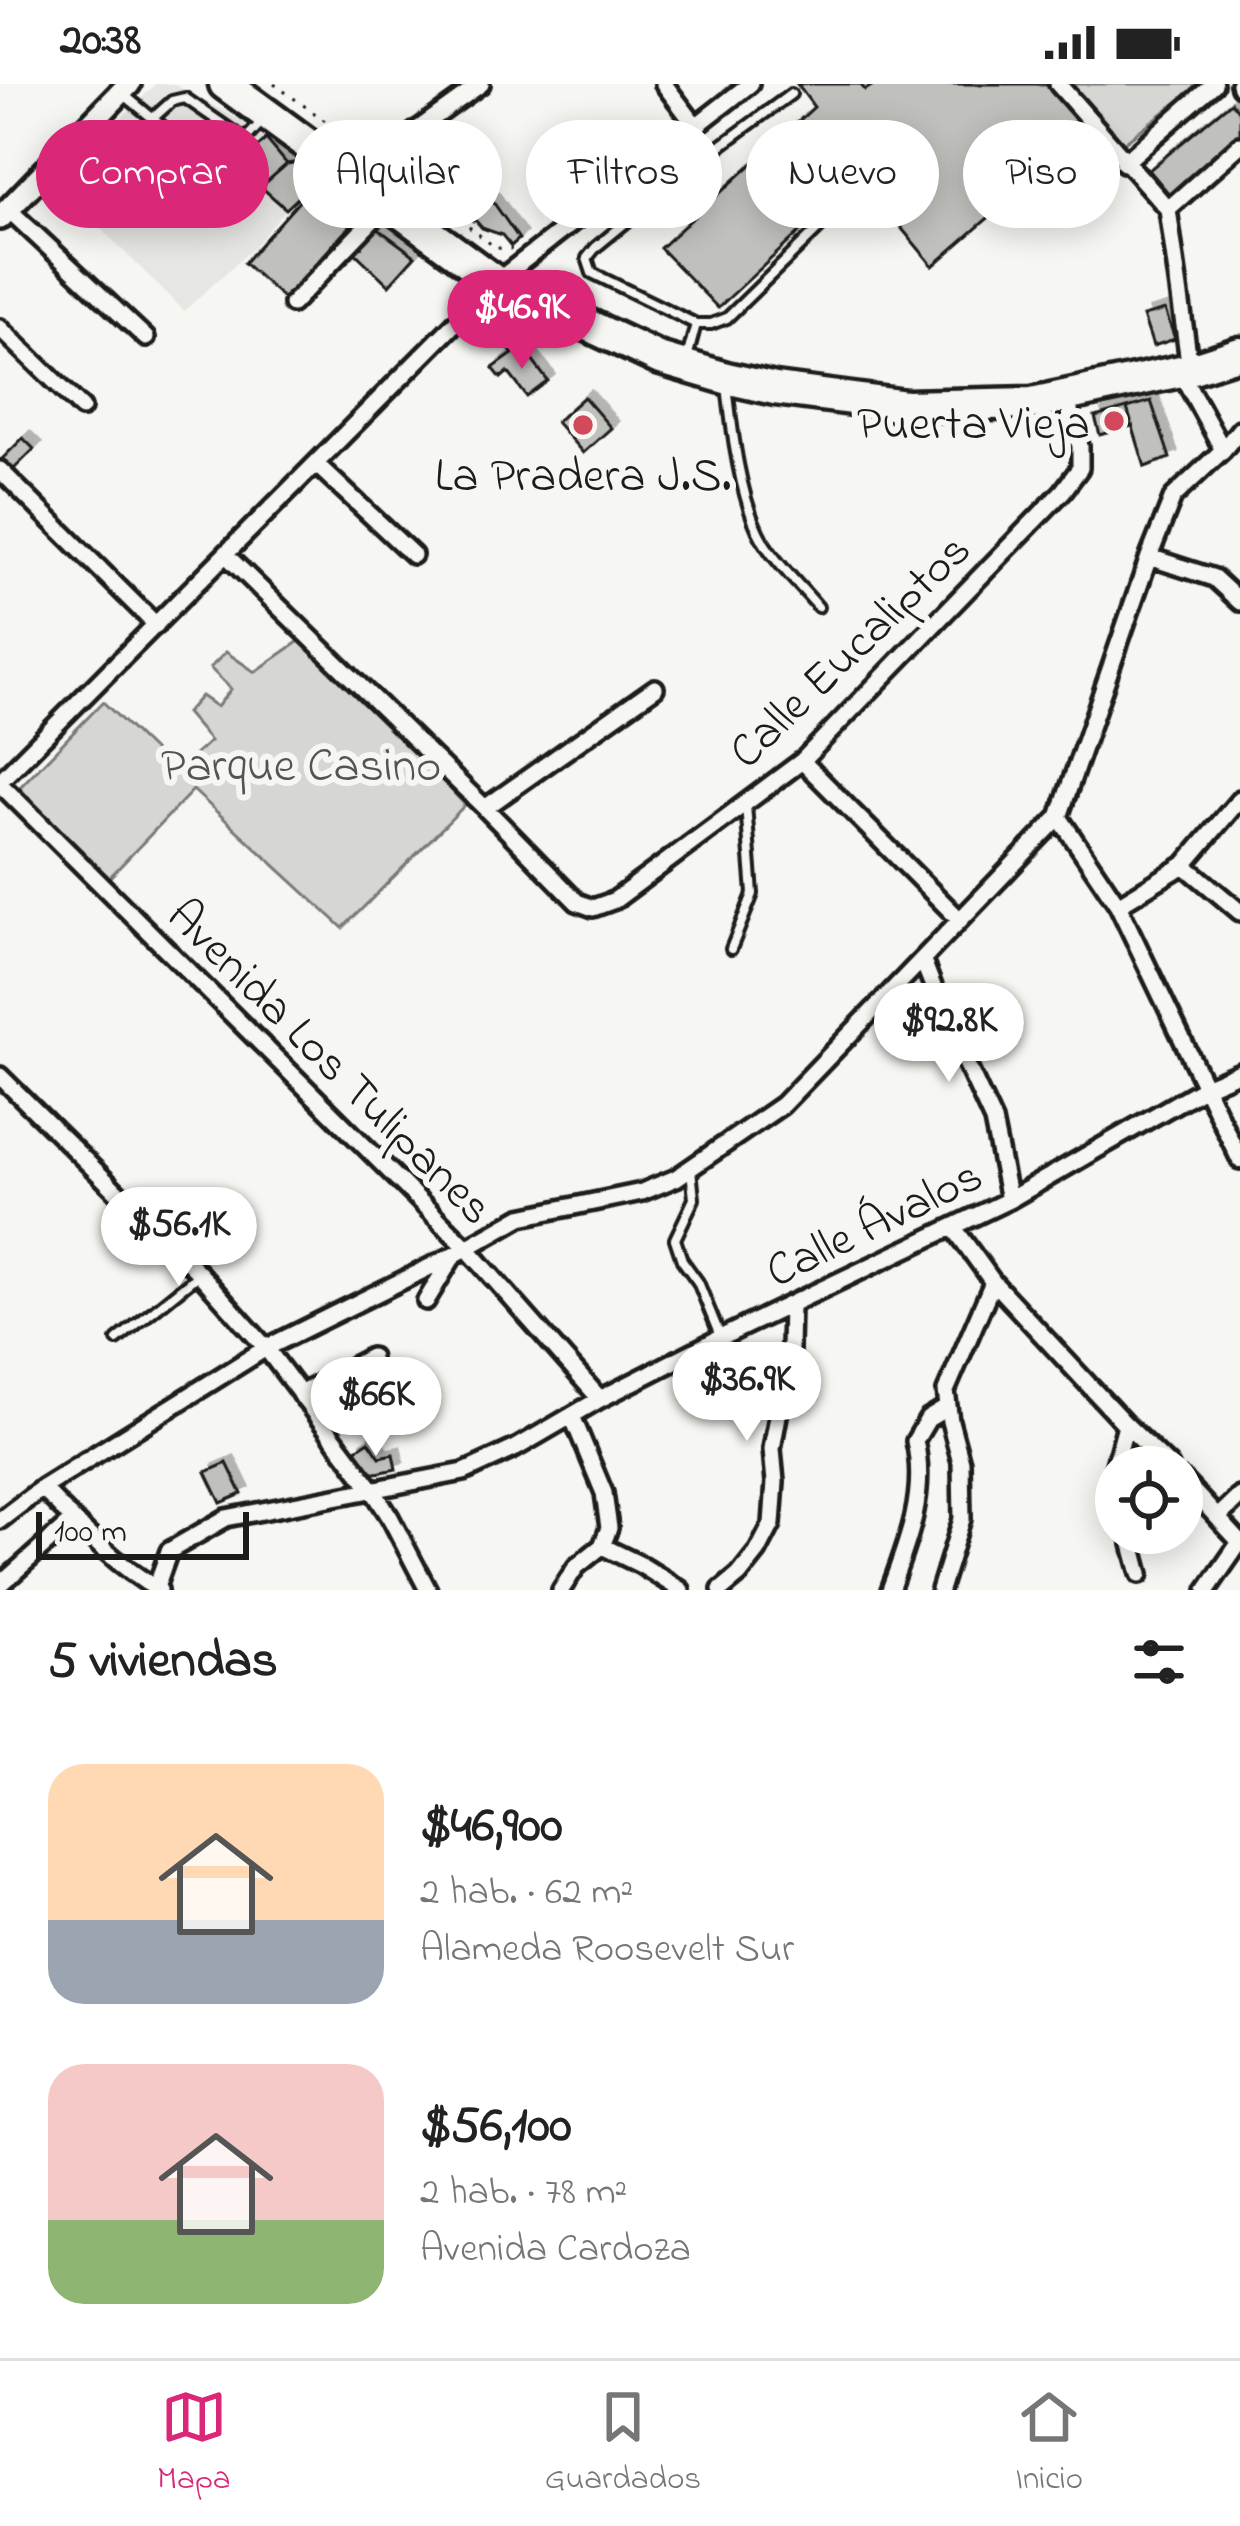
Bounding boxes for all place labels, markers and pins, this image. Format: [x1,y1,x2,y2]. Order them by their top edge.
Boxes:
pin: $46.9K [424,270,620,372]
place label: Puerta Vieja [857,391,1090,461]
marker: Puerta Vieja [1101,408,1127,434]
marker: La Pradera J.S. [570,412,596,438]
place label: La Pradera J.S. [435,443,731,513]
pin: $92.8K [851,983,1047,1085]
pin: $56.1K [81,1187,277,1289]
pin: $36.9K [649,1342,845,1444]
pin: $66K [305,1357,447,1459]

